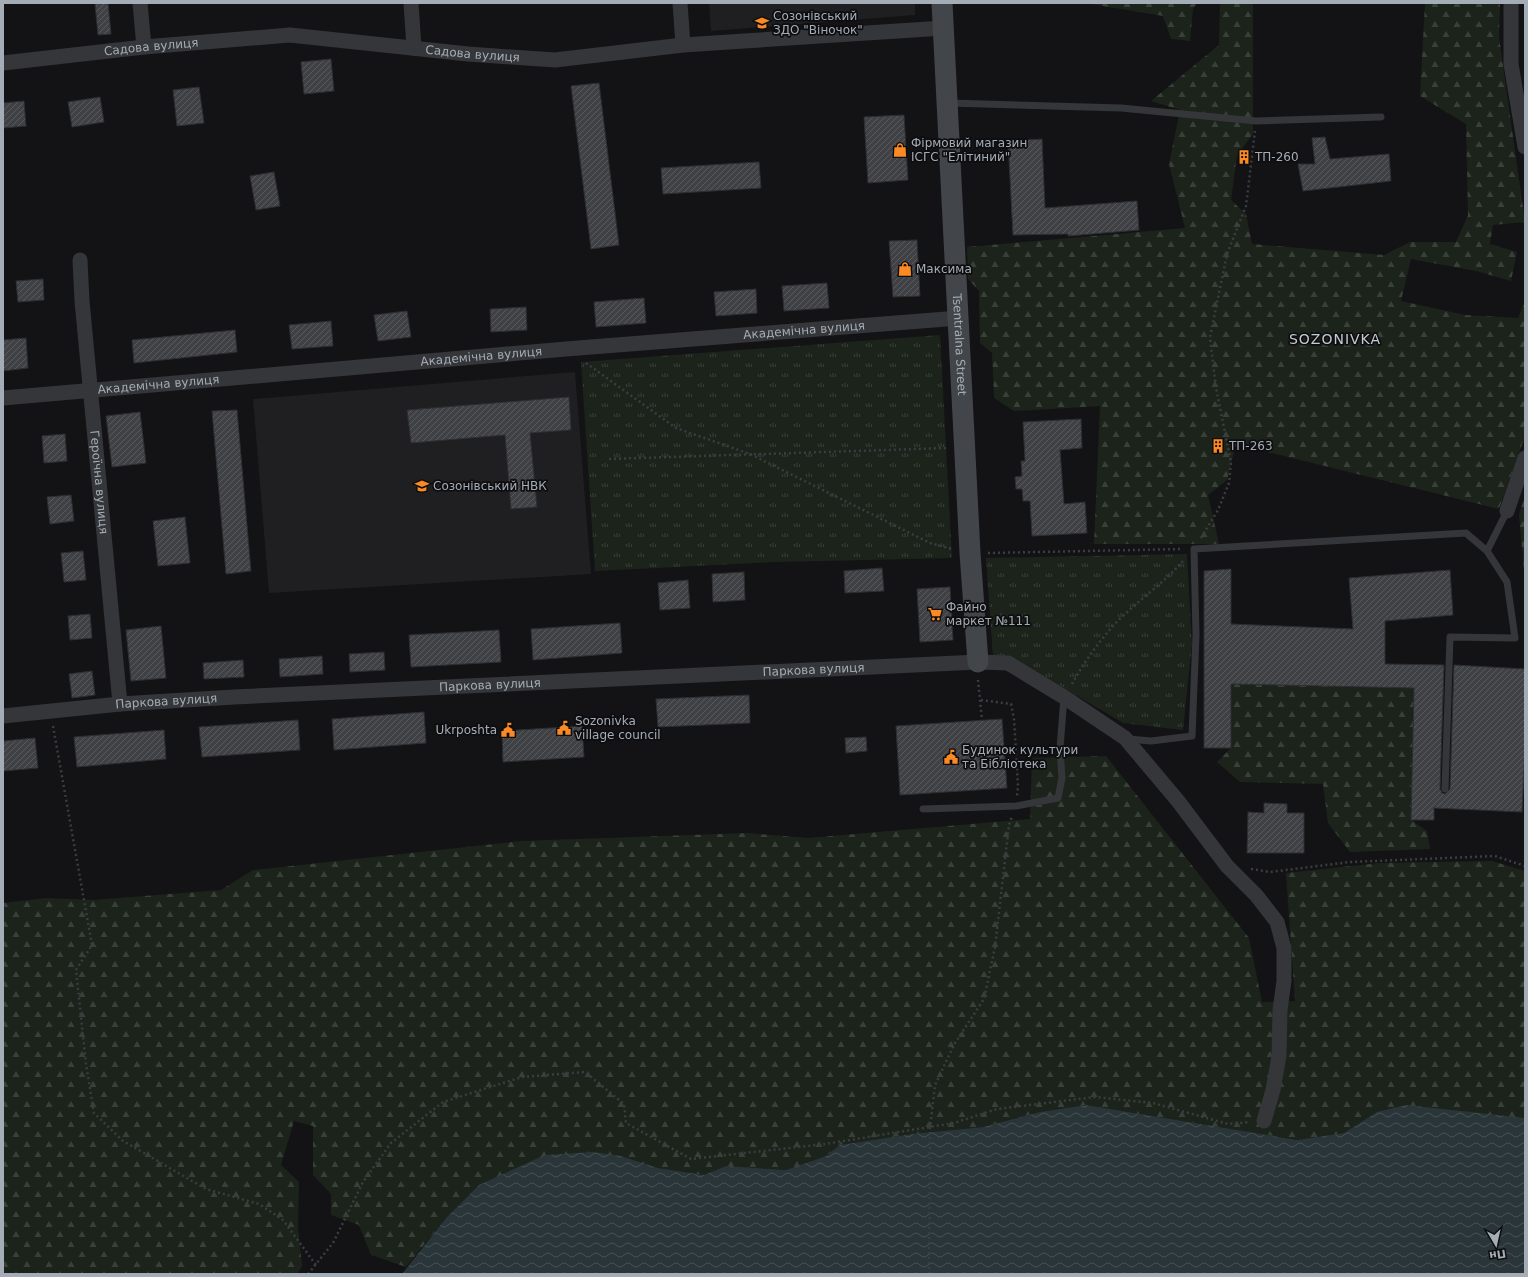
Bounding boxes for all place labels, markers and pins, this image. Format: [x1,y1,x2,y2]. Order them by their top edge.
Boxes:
place label: Созонівський ЗДО "Віночок" [773,9,863,37]
school or university icon: Созонівський ЗДО "Віночок" [754,15,770,31]
place label: Фірмовий магазин ІСГС "Елітиний" [911,136,1027,164]
shop icon: Фірмовий магазин ІСГС "Елітиний" [892,142,908,158]
building icon: ТП-260 [1236,149,1252,165]
place label: ТП-260 [1254,150,1299,164]
shop icon: Максима [897,261,913,277]
place label: Максима [916,262,972,276]
building icon: ТП-263 [1210,438,1226,454]
place label: ТП-263 [1228,439,1273,453]
school or university icon: Созонівський НВК [414,478,430,494]
place label: Созонівський НВК [433,479,547,493]
place label: Файно маркет №111 [946,600,1031,628]
supermarket icon: Файно маркет №111 [927,606,943,622]
place label: Sozonivka village council [575,714,661,742]
public building icon: Sozonivka village council [556,720,572,736]
public building icon: Ukrposhta [500,722,516,738]
place label: Ukrposhta [435,723,497,737]
place label: Будинок культури та Бібліотека [962,743,1078,771]
public building icon: Будинок культури та Бібліотека [943,749,959,765]

